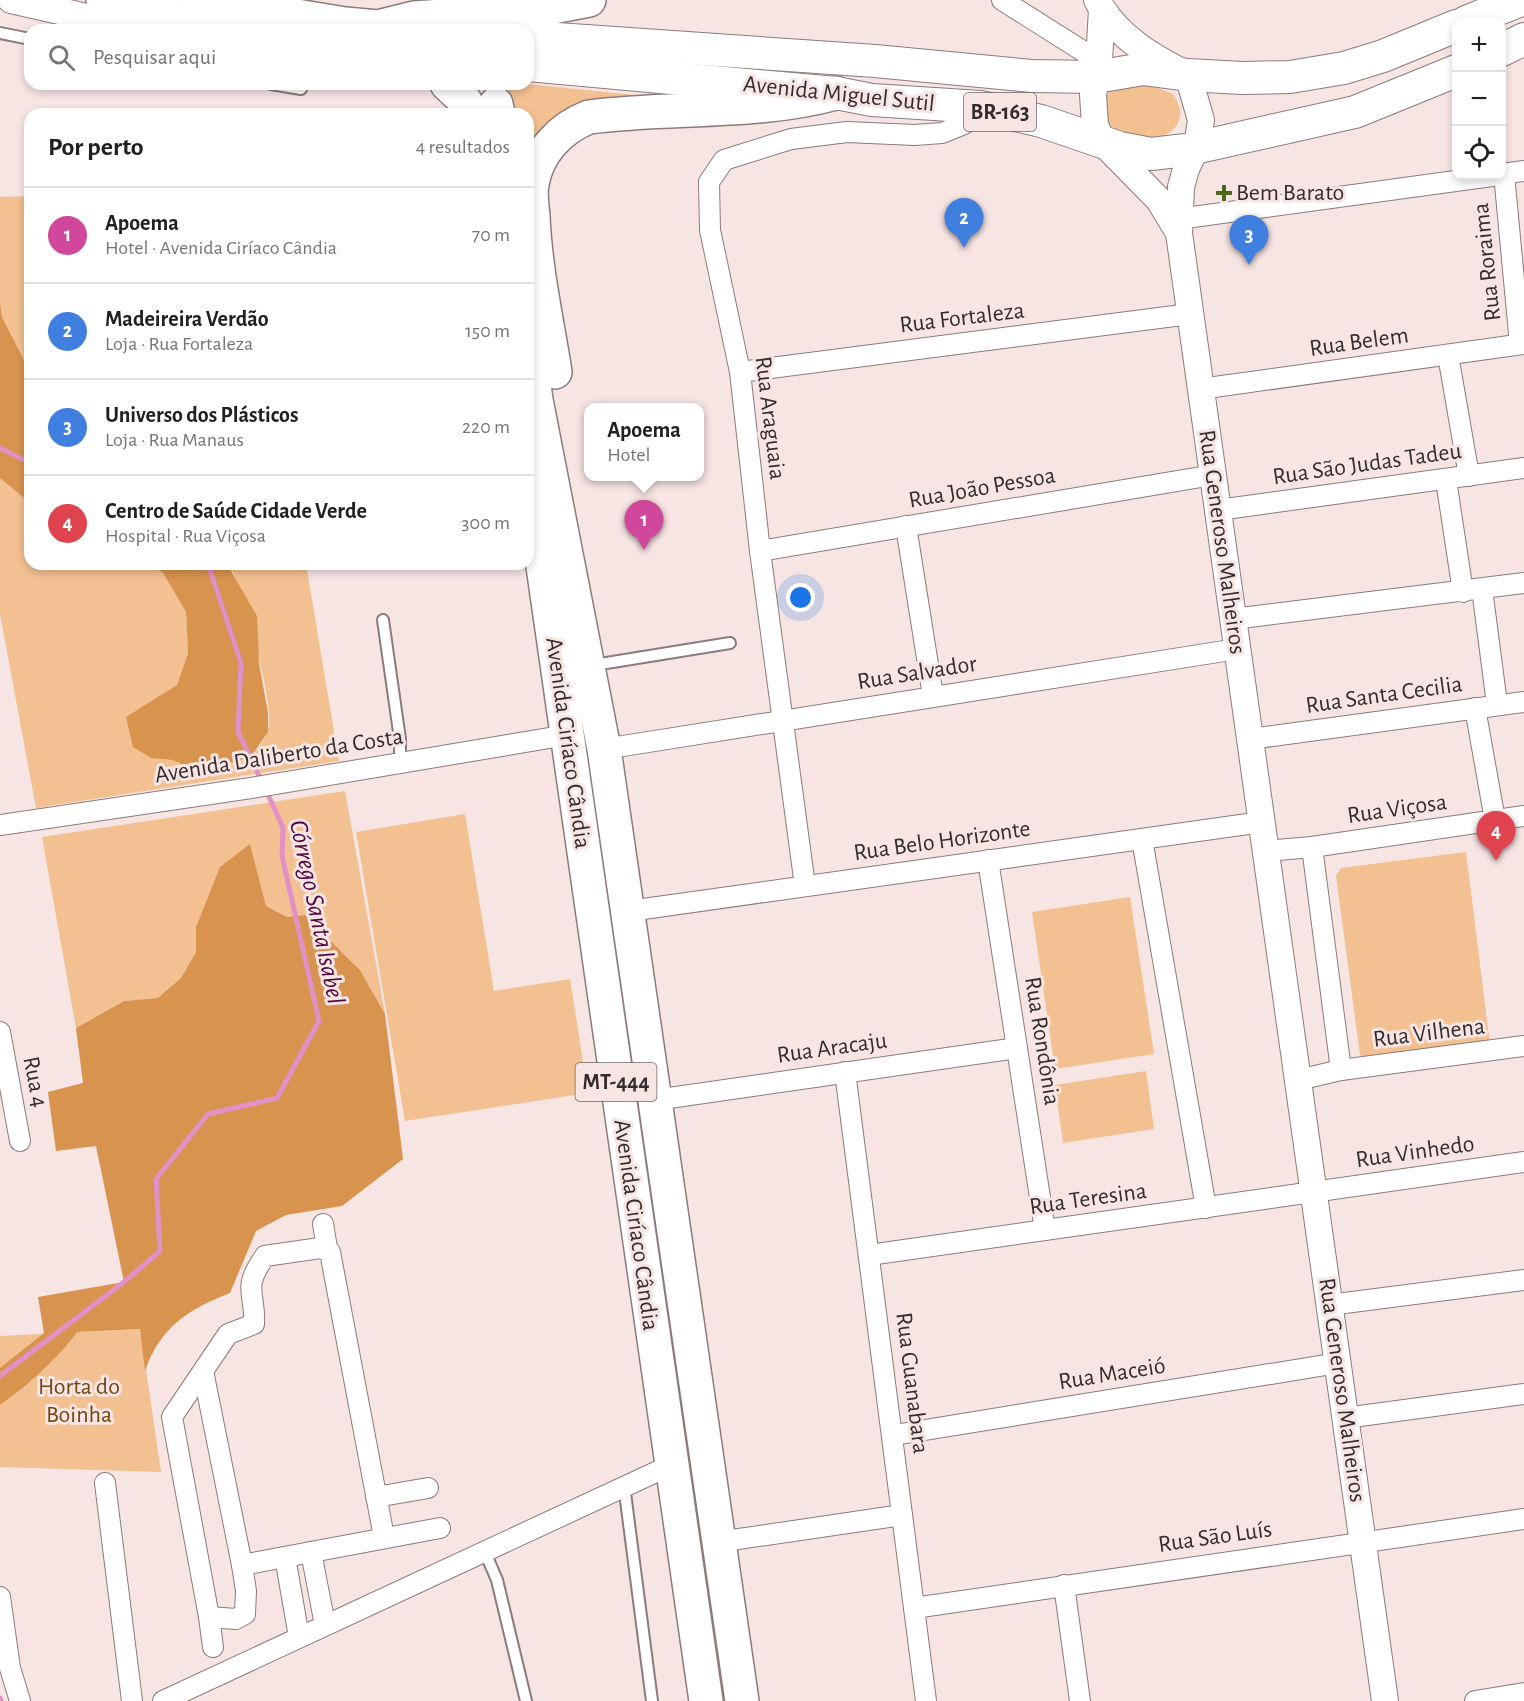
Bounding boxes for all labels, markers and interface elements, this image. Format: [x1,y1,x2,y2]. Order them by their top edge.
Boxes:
map controls [1452,18,1506,180]
button: + [1452,18,1506,72]
search box [24,24,534,90]
icon: search [45,41,78,74]
text: Pesquisar aqui [93,46,216,68]
street label: Avenida Miguel Sutil [742,72,936,116]
button: − [1452,72,1506,126]
road number: BR-163 [964,93,1036,131]
button: locate [1452,126,1506,180]
text: Por perto [48,134,144,160]
text: 4 resultados [416,137,510,157]
place label: Bem Barato [1236,181,1344,205]
marker: Bem Barato [1217,186,1231,200]
pin: 2 [944,198,984,248]
street label: Rua Roraima [1469,202,1505,322]
text: Apoema [105,212,179,234]
pin: 3 [1230,216,1268,265]
text: 1 [64,225,71,245]
text: 70 m [472,225,510,245]
text: Hotel · Avenida Ciríaco Cândia [105,238,337,258]
street label: Rua Fortaleza [898,298,1026,338]
text: Madeireira Verdão [105,308,269,330]
text: 2 [63,321,72,341]
text: 150 m [465,321,510,341]
street label: Rua Belem [1308,323,1410,361]
text: Loja · Rua Fortaleza [105,334,253,354]
street label: Rua Araguaia [751,355,789,481]
popup [584,403,704,481]
text: Universo dos Plásticos [105,404,298,426]
text: 3 [63,417,72,437]
text: 220 m [462,417,510,437]
text: Apoema [607,419,681,441]
street label: Rua Generoso Malheiros [1194,428,1250,656]
text: Loja · Rua Manaus [105,430,244,450]
street label: Rua São Judas Tadeu [1271,439,1463,489]
text: Hotel [607,445,651,465]
street label: Rua João Pessoa [907,463,1057,513]
text: Centro de Saúde Cidade Verde [105,500,367,522]
pin: 1 [624,500,664,550]
text: 4 [62,513,73,533]
text: 300 m [461,513,510,533]
text: Hospital · Rua Viçosa [105,526,266,546]
your location [786,583,815,612]
street label: Avenida Ciríaco Cândia [541,636,595,850]
street label: Rua Salvador [856,652,979,694]
street label: Rua Santa Cecilia [1304,672,1464,718]
street label: Avenida Daliberto da Costa [153,724,405,788]
street label: Rua Viçosa [1346,790,1448,828]
pin: 4 [1476,812,1516,861]
street label: Rua Belo Horizonte [852,817,1032,865]
water label: Córrego Santa Isabel [285,818,349,1006]
street label: Rua Rondônia [1020,975,1064,1107]
street label: Rua Vilhena [1372,1014,1486,1052]
street label: Rua Aracaju [775,1028,889,1068]
street label: Rua 4 [18,1054,52,1110]
road number: MT-444 [576,1063,656,1101]
street label: Avenida Ciríaco Cândia [609,1118,663,1332]
street label: Rua Vinhedo [1354,1132,1476,1172]
street label: Rua Teresina [1028,1179,1148,1219]
street label: Rua Generoso Malheiros [1314,1276,1370,1504]
street label: Rua Guanabara [891,1311,933,1455]
street label: Rua Maceió [1057,1354,1167,1394]
park label: Horta do Boinha [38,1375,120,1427]
street label: Rua São Luís [1157,1517,1273,1557]

